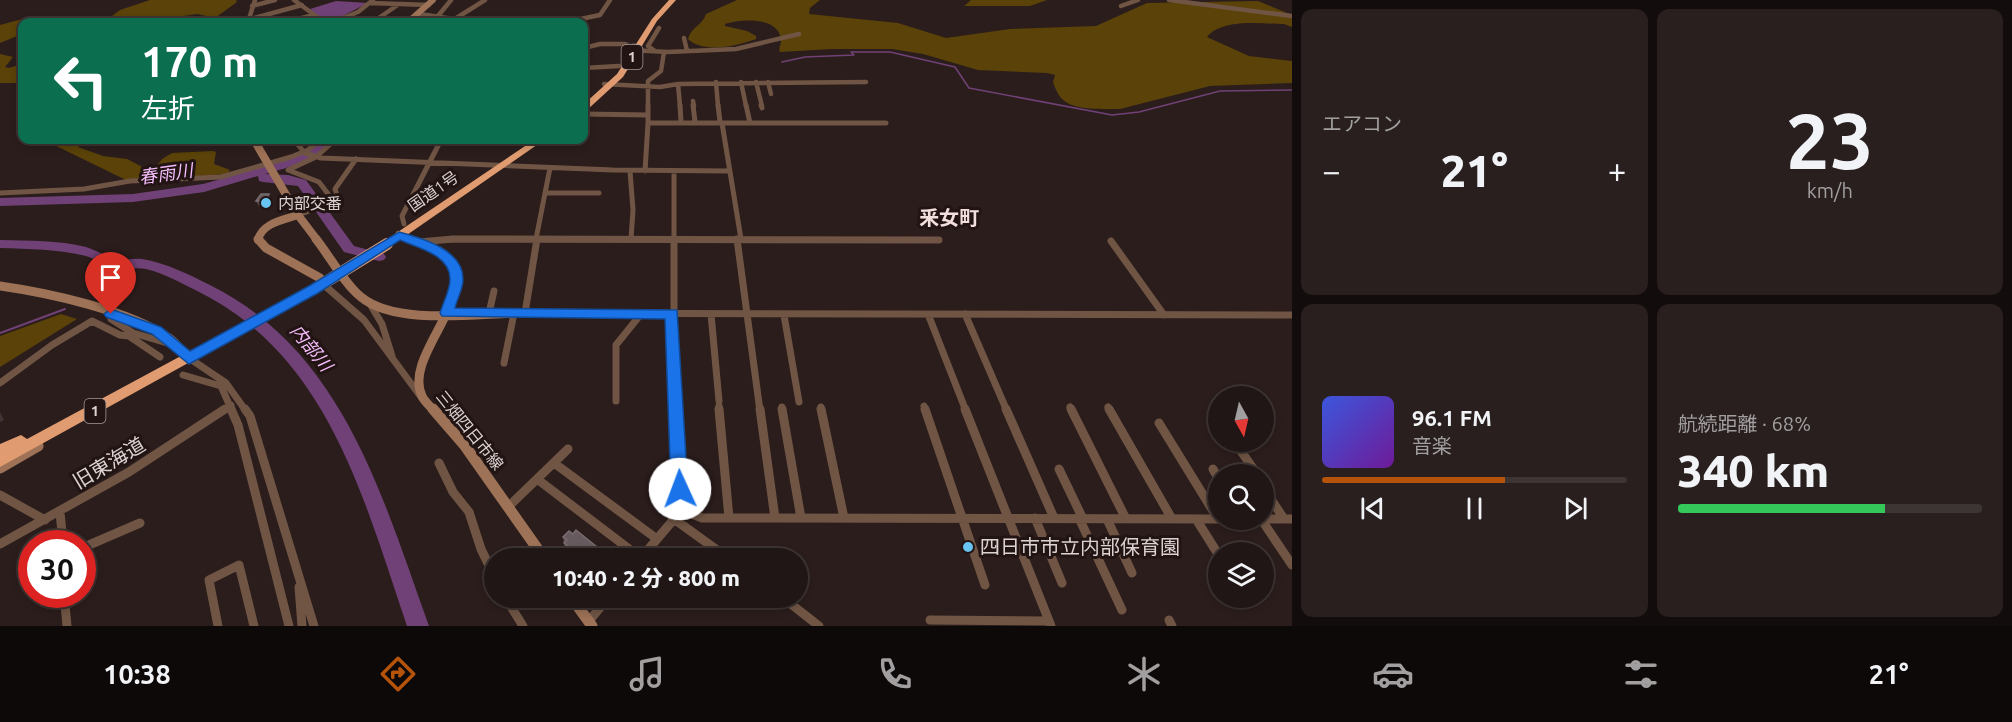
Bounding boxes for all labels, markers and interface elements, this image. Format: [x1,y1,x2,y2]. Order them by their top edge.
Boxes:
text: 170 m [141,38,258,85]
icon: left [42,42,120,120]
road number: 1 [622,45,642,69]
text: 左折 [141,93,195,123]
text: 23 [1786,96,1874,184]
text: エアコン [1322,112,1402,135]
text: 21° [1441,145,1508,196]
text: − [1322,152,1341,189]
text: + [1608,152,1626,189]
water label: 春雨川 [138,159,196,187]
street label: 国道1号 [404,167,462,215]
text: km/h [1807,179,1853,202]
place label: 内部交番 [278,194,342,212]
marker: 内部交番 [259,196,273,210]
district label: 釆女町 [919,206,979,229]
pin [85,252,136,314]
icon: arrive [94,261,127,294]
water label: 内部川 [287,320,338,376]
north arrow [1208,386,1274,452]
map controls [1208,386,1274,608]
street label: 三畑四日市線 [433,387,507,473]
road number: 1 [84,399,106,423]
text: 96.1 FM [1412,405,1492,430]
text: 航続距離 · 68% [1678,412,1811,435]
street label: 旧東海道 [69,432,149,493]
text: 音楽 [1412,434,1452,457]
text: 340 km [1678,445,1829,496]
position arrow [648,457,712,521]
button: search [1208,464,1274,530]
icon: previous [1356,492,1389,525]
icon: pause [1458,492,1491,525]
icon: next [1559,492,1592,525]
speed limit sign: 30 [18,530,96,608]
place label: 四日市市立内部保育園 [980,535,1180,558]
marker: 四日市市立内部保育園 [961,540,975,554]
button: layers [1208,542,1274,608]
text: 10:40 · 2 分 · 800 m [552,565,740,590]
icon: directions [377,653,419,695]
icon: music [626,653,668,695]
icon: phone [874,653,916,695]
icon: climate [1123,653,1165,695]
icon: car [1372,653,1414,695]
icon: filters [1620,653,1662,695]
text: 10:38 [103,659,171,689]
text: 21° [1869,659,1909,689]

